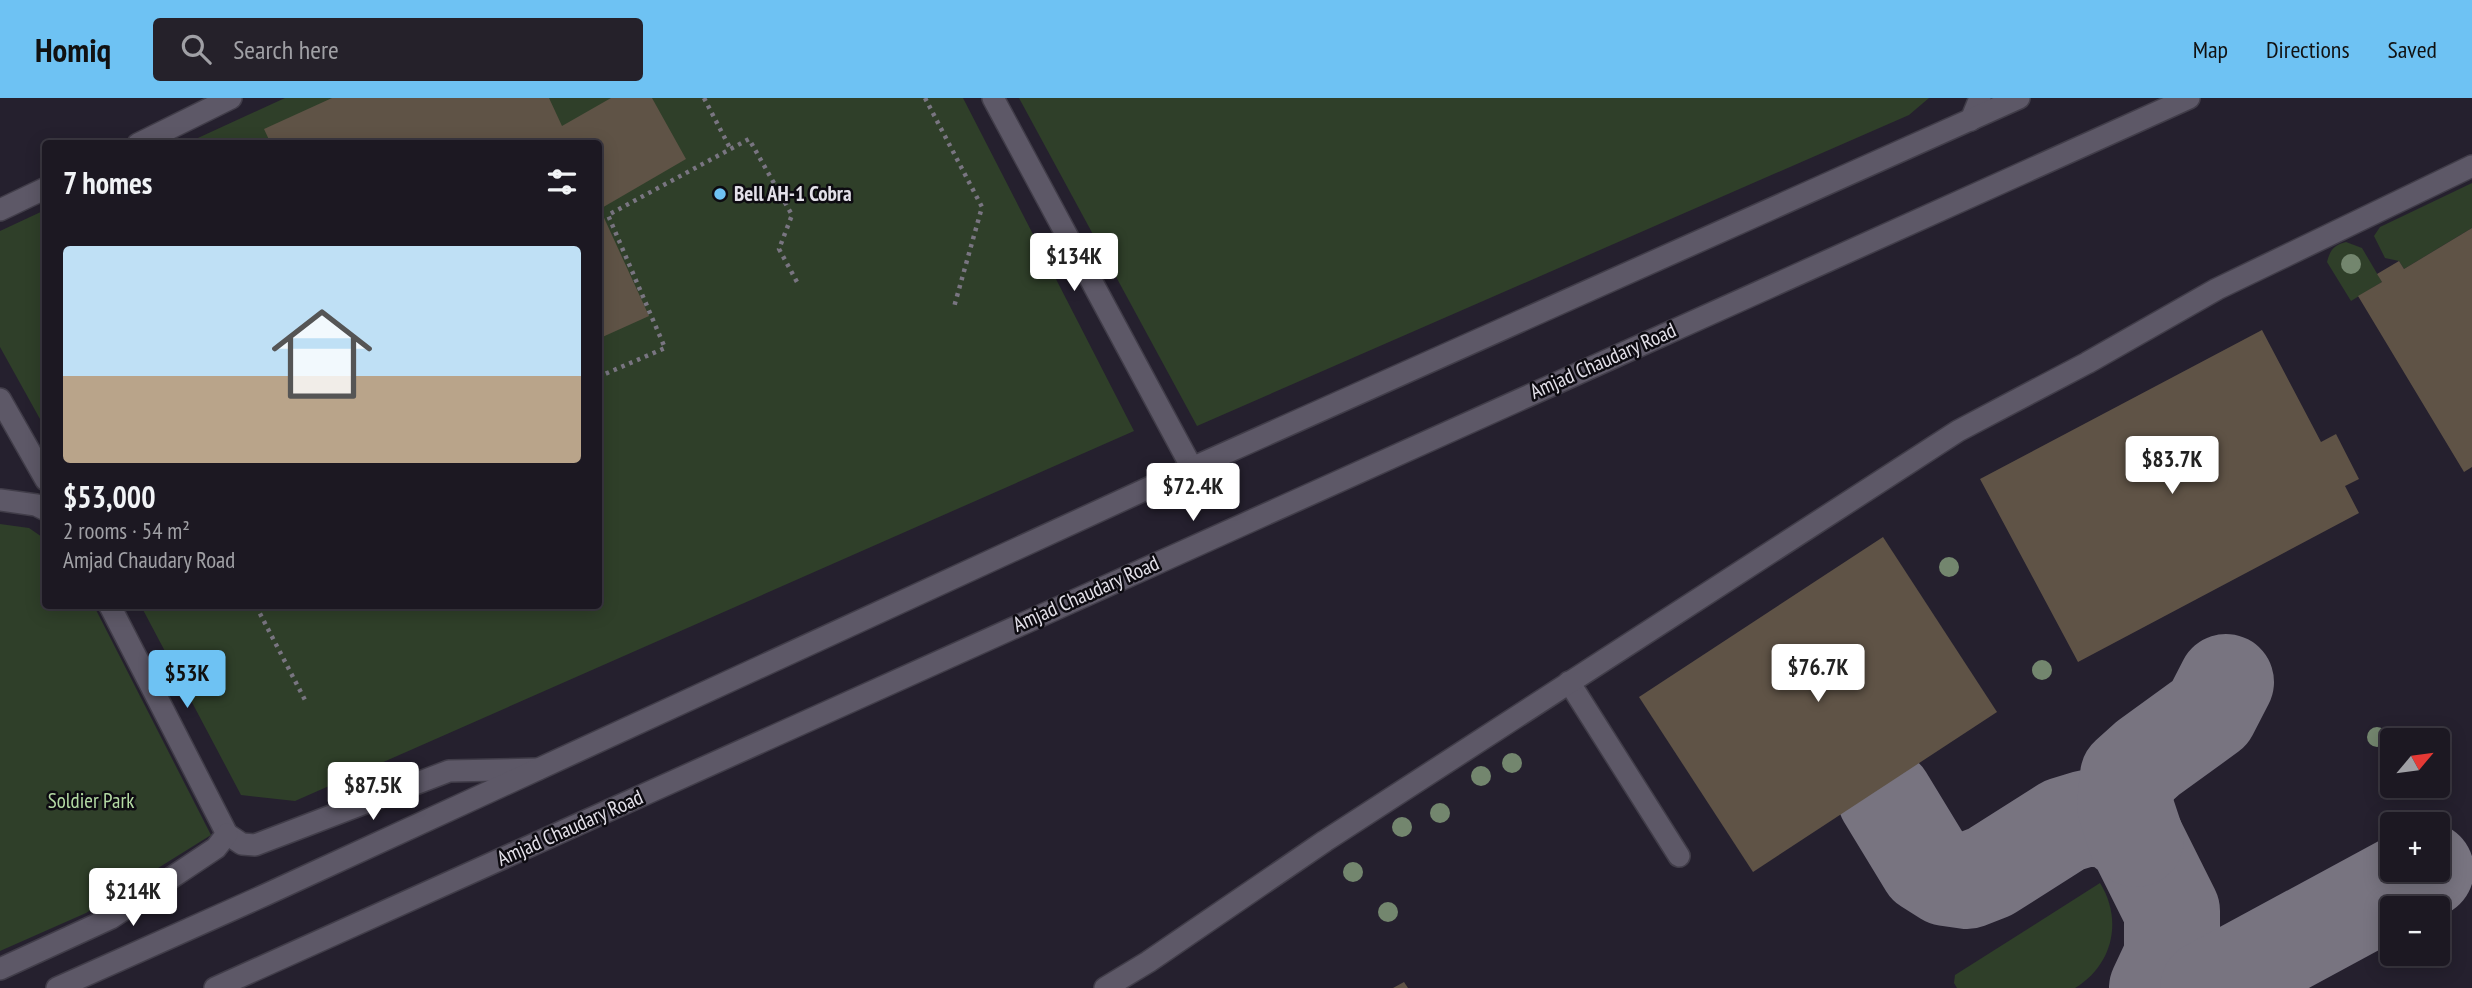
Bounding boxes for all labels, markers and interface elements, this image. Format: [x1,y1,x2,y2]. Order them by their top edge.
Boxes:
search box [153,18,643,81]
text: Homiq [35,28,111,71]
icon: search [177,30,215,68]
text: Search here [233,33,339,66]
text: Map [2193,34,2228,65]
text: Directions [2266,34,2350,65]
text: Saved [2388,34,2437,65]
text: 7 homes [63,163,152,202]
icon: filters [543,163,581,201]
place label: Bell AH-1 Cobra [734,180,852,207]
marker: Bell AH-1 Cobra [712,186,728,202]
pin: $134K [1025,234,1123,293]
text: $134K [1046,241,1102,270]
icon: home [259,291,385,417]
street label: Amjad Chaudary Road [1525,316,1680,405]
pin: $83.7K [2115,436,2229,496]
text: $83.7K [2142,444,2202,473]
pin: $72.4K [1136,464,1250,523]
text: $72.4K [1163,471,1223,500]
text: $53,000 [63,477,156,516]
text: 2 rooms · 54 m² [63,516,190,545]
text: Amjad Chaudary Road [63,545,235,574]
street label: Amjad Chaudary Road [1008,549,1163,638]
pin: $76.7K [1761,644,1875,704]
pin: $53K [146,650,228,710]
text: $76.7K [1788,652,1848,681]
text: $53K [165,658,209,687]
north arrow [2380,728,2450,798]
map controls [2380,728,2450,966]
pin: $87.5K [316,762,430,822]
text: $87.5K [344,770,402,799]
street label: Amjad Chaudary Road [492,783,647,872]
park label: Soldier Park [48,787,134,814]
button: + [2380,812,2450,882]
pin: $214K [84,868,182,928]
text: $214K [105,876,161,905]
button: − [2380,896,2450,966]

